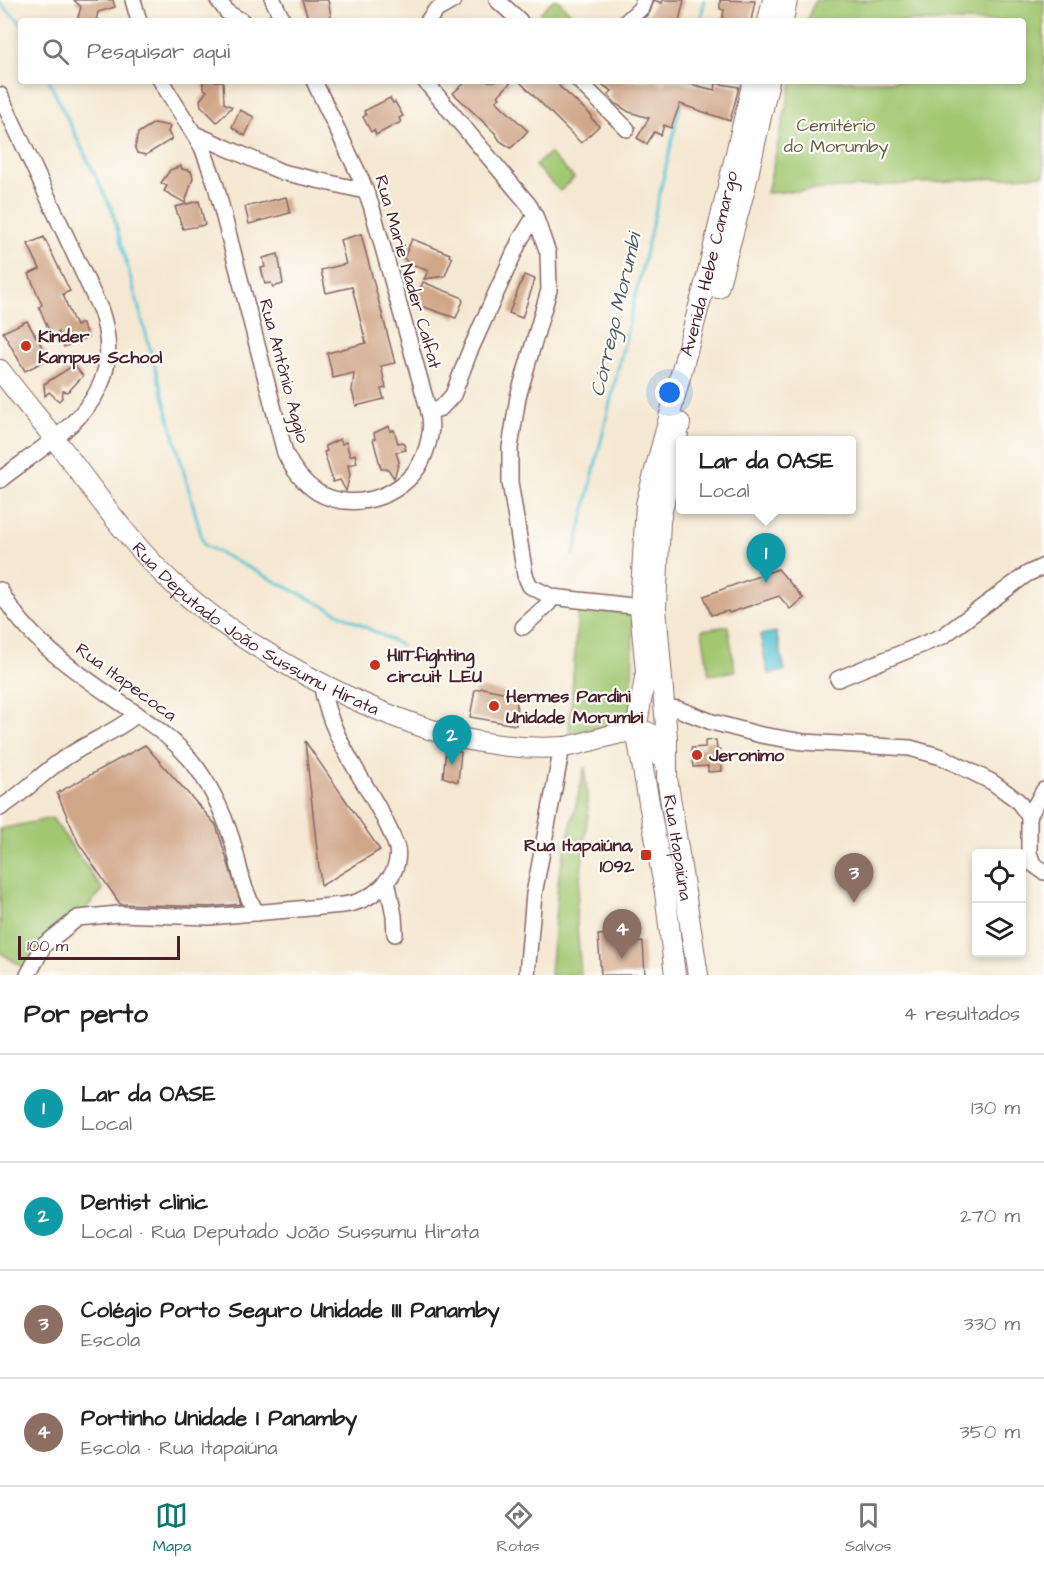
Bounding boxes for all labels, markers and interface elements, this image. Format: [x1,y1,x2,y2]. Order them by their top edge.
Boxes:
search box [18,18,1026,84]
icon: search [39,35,72,68]
text: Pesquisar aqui [87,36,230,67]
park label: Cemitério do Morumby [784,113,888,160]
street label: Avenida Hebe Camargo [674,168,744,359]
street label: Rua Marie Nader Calfat [368,172,448,372]
water label: Córrego Morumbi [584,228,650,400]
street label: Rua Antônio Aggio [252,296,315,446]
place label: Kinder Kampus School [38,324,163,370]
marker: Kinder Kampus School [19,339,33,353]
your location [655,378,684,407]
popup [676,436,856,514]
text: Lar da OASE [699,446,833,477]
text: Local [699,477,750,505]
pin: 1 [746,534,786,583]
street label: Rua Deputado João Sussumu Hirata [126,536,383,721]
street label: Rua Itapecoca [70,637,182,727]
place label: HIITfighting circuit LEU [387,643,482,689]
marker: HIITfighting circuit LEU [368,658,382,672]
place label: Hermes Pardini Unidade Morumbi [506,684,644,730]
marker: Hermes Pardini Unidade Morumbi [487,699,501,713]
pin: 2 [432,716,472,765]
place label: Jeronimo [708,743,785,768]
marker: Jeronimo [690,748,704,762]
street label: Rua Itapaiúna [657,793,699,902]
place label: Rua Itapaiúna, 1092 [524,833,635,879]
marker: Rua Itapaiúna, 1092 [639,848,653,862]
map controls [972,849,1026,957]
button: locate [972,849,1026,903]
pin: 3 [834,854,874,903]
button: layers [972,903,1026,957]
pin: 4 [602,910,642,959]
scale bar [18,933,180,960]
text: 100 m [27,935,68,957]
text: Por perto [24,996,148,1032]
text: 4 resultados [903,1000,1020,1028]
text: Lar da OASE [81,1079,216,1110]
text: 1 [42,1094,45,1122]
text: 130 m [971,1094,1020,1122]
text: Local [81,1110,132,1138]
text: Dentist clinic [81,1187,208,1218]
text: 2 [38,1202,49,1230]
text: 270 m [960,1202,1020,1230]
text: Local · Rua Deputado João Sussumu Hirata [81,1218,479,1246]
text: Colégio Porto Seguro Unidade III Panamby [81,1295,500,1326]
text: 3 [38,1310,49,1338]
text: 330 m [963,1310,1020,1338]
text: Escola [81,1326,140,1354]
text: Portinho Unidade I Panamby [81,1403,357,1434]
text: 4 [37,1418,50,1446]
text: 350 m [959,1418,1020,1446]
text: Escola · Rua Itapaiúna [81,1434,277,1462]
tab: Mapa [153,1499,191,1557]
tab: Rotas [497,1499,540,1557]
tab: Salvos [845,1499,891,1557]

